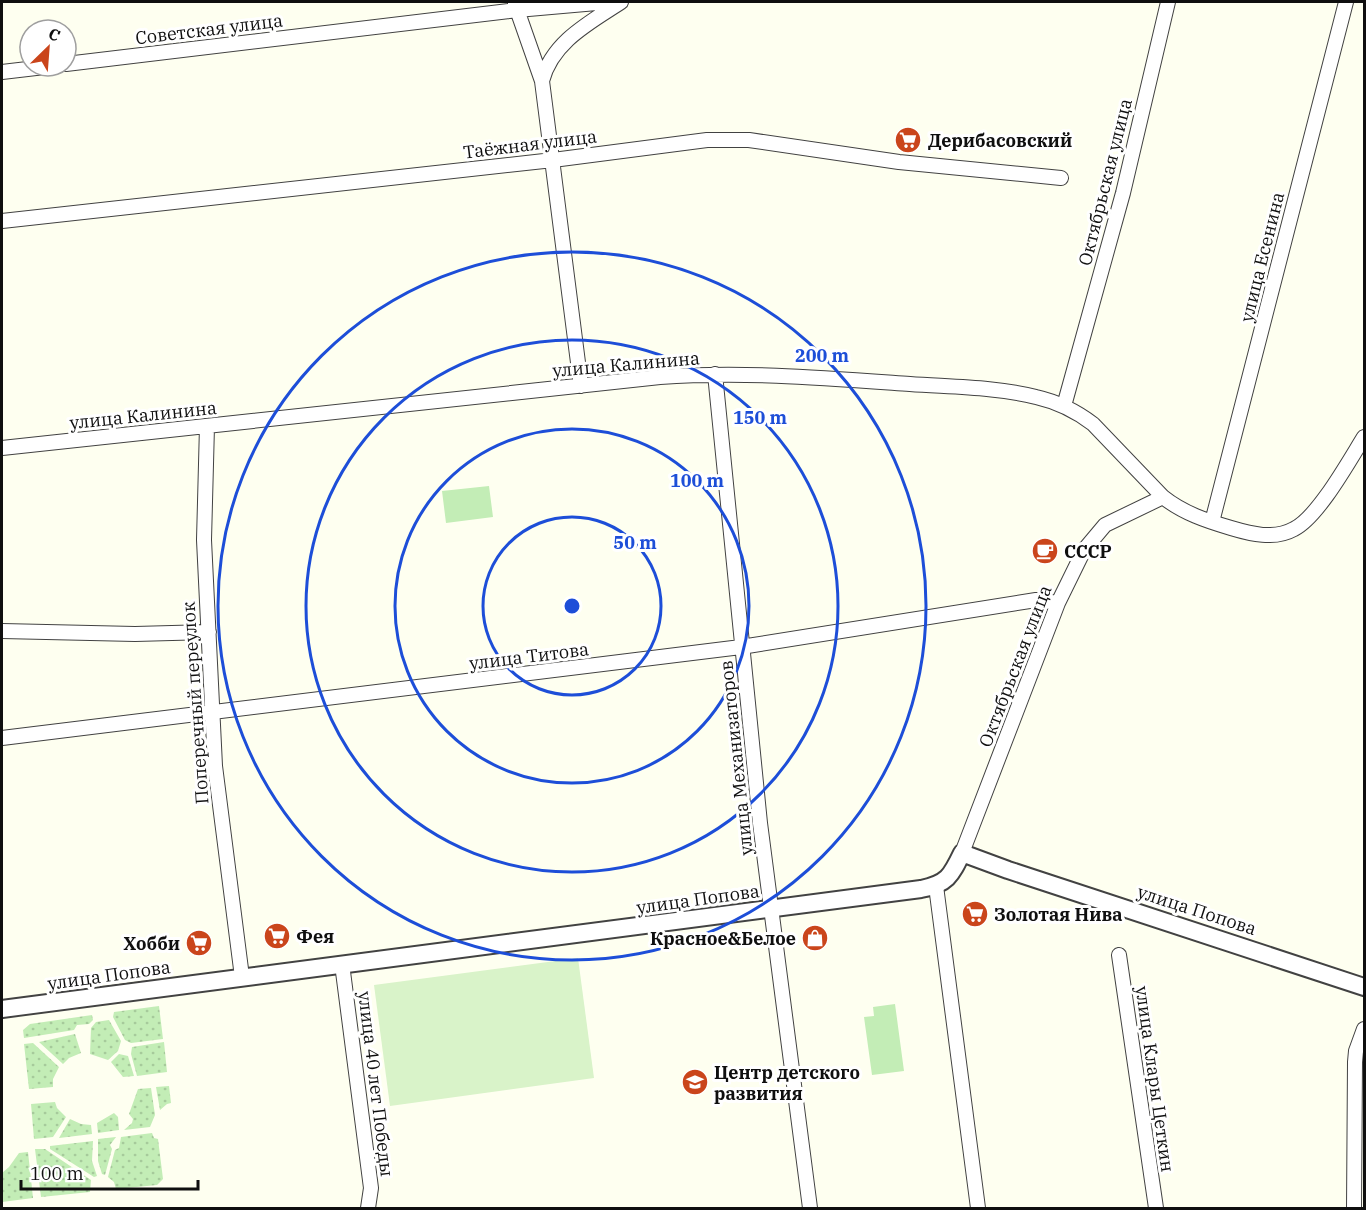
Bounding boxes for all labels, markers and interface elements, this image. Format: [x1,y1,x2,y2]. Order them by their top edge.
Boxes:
street label: Советская улица [134,9,284,49]
north arrow [18,18,78,78]
text: С [45,23,63,46]
street label: Октябрьская улица [1073,96,1137,268]
street label: Таёжная улица [462,124,598,164]
supermarket icon: Дерибасовский [893,125,923,155]
place label: Дерибасовский [928,129,1072,152]
street label: улица Есенина [1235,189,1289,324]
text: 200 m [795,344,850,367]
street label: улица Калинина [551,346,701,382]
street label: улица Калинина [68,396,218,434]
text: 150 m [733,406,788,429]
text: 100 m [670,469,725,492]
text: 50 m [613,531,657,554]
cafe icon: СССР [1030,536,1060,566]
place label: СССР [1064,540,1112,563]
street label: Октябрьская улица [974,582,1057,750]
centre of rings [562,596,582,616]
street label: Поперечный переулок [176,600,214,805]
street label: улица Титова [468,637,590,675]
street label: улица Механизаторов [714,659,758,857]
street label: улица Попова [635,879,761,919]
street label: улица Попова [1135,880,1260,940]
supermarket icon: Золотая Нива [960,899,990,929]
place label: Золотая Нива [994,903,1123,926]
supermarket icon: Фея [262,921,292,951]
shop icon: Красное&Белое [800,923,830,953]
place label: Фея [296,925,334,948]
place label: Красное&Белое [650,927,796,950]
supermarket icon: Хобби [184,928,214,958]
place label: Хобби [123,932,180,955]
street label: улица Попова [46,955,172,995]
street label: улица Клары Цеткин [1131,984,1179,1174]
street label: улица 40 лет Победы [353,990,399,1178]
place label: Центр детского развития [714,1061,860,1105]
school or university icon: Центр детского развития [680,1067,710,1097]
scale bar [21,1153,198,1191]
text: 100 m [30,1162,84,1185]

